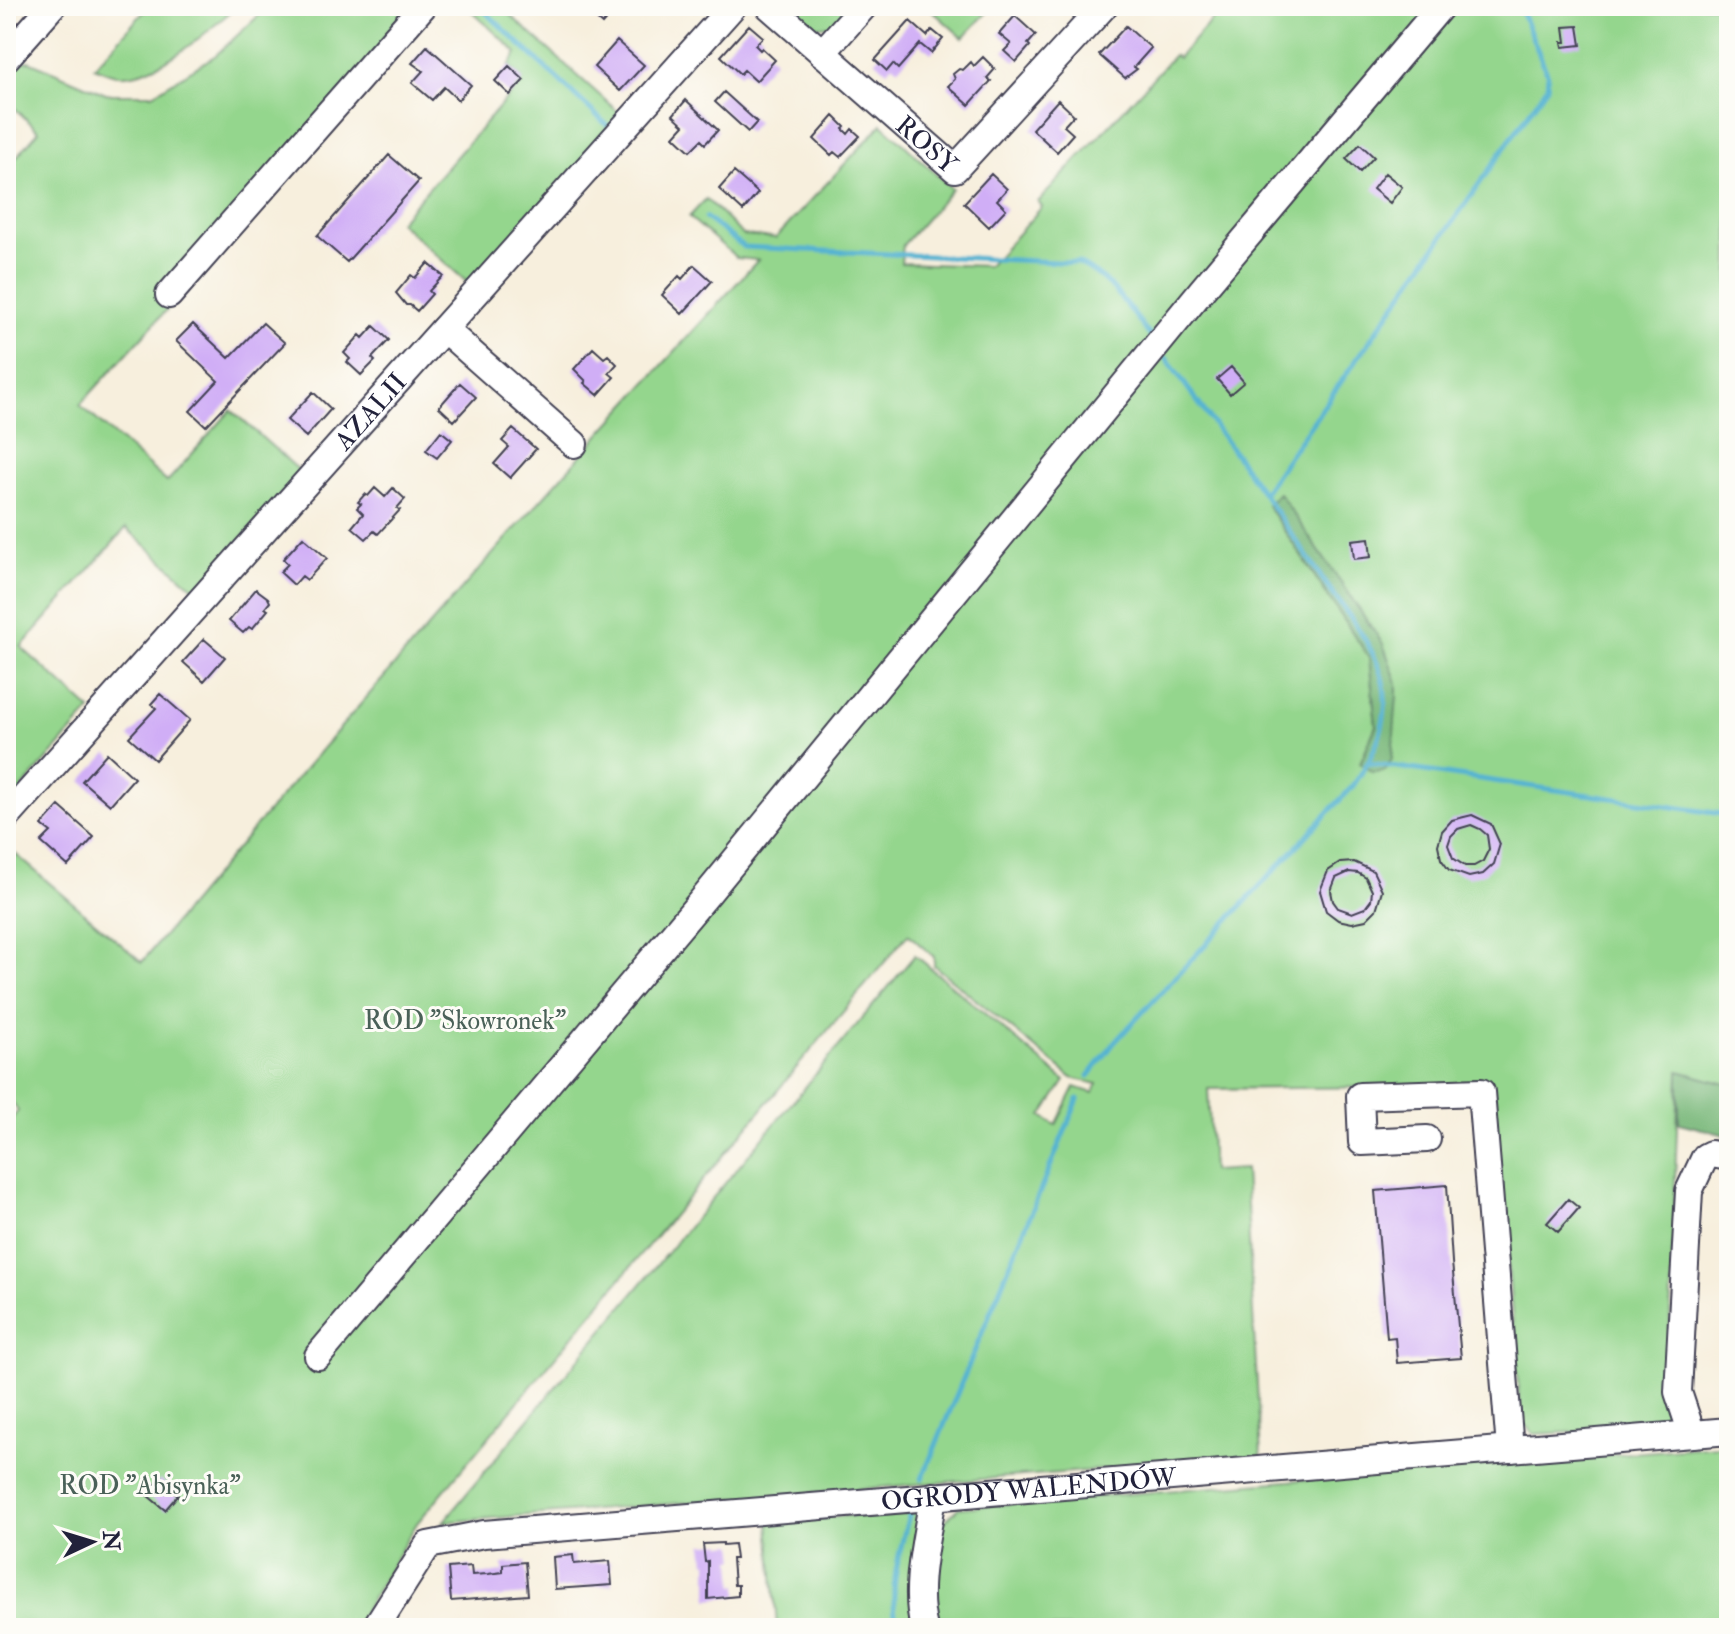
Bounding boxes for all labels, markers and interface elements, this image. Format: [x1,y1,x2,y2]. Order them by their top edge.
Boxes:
street label: ROSY [889,110,965,182]
street label: AZALII [328,367,414,458]
park label: ROD "Skowronek" [364,1005,566,1037]
street label: OGRODY WALENDÓW [880,1462,1179,1518]
park label: ROD "Abisynka" [59,1470,241,1502]
north arrow [52,1502,132,1582]
text: N [96,1529,126,1552]

